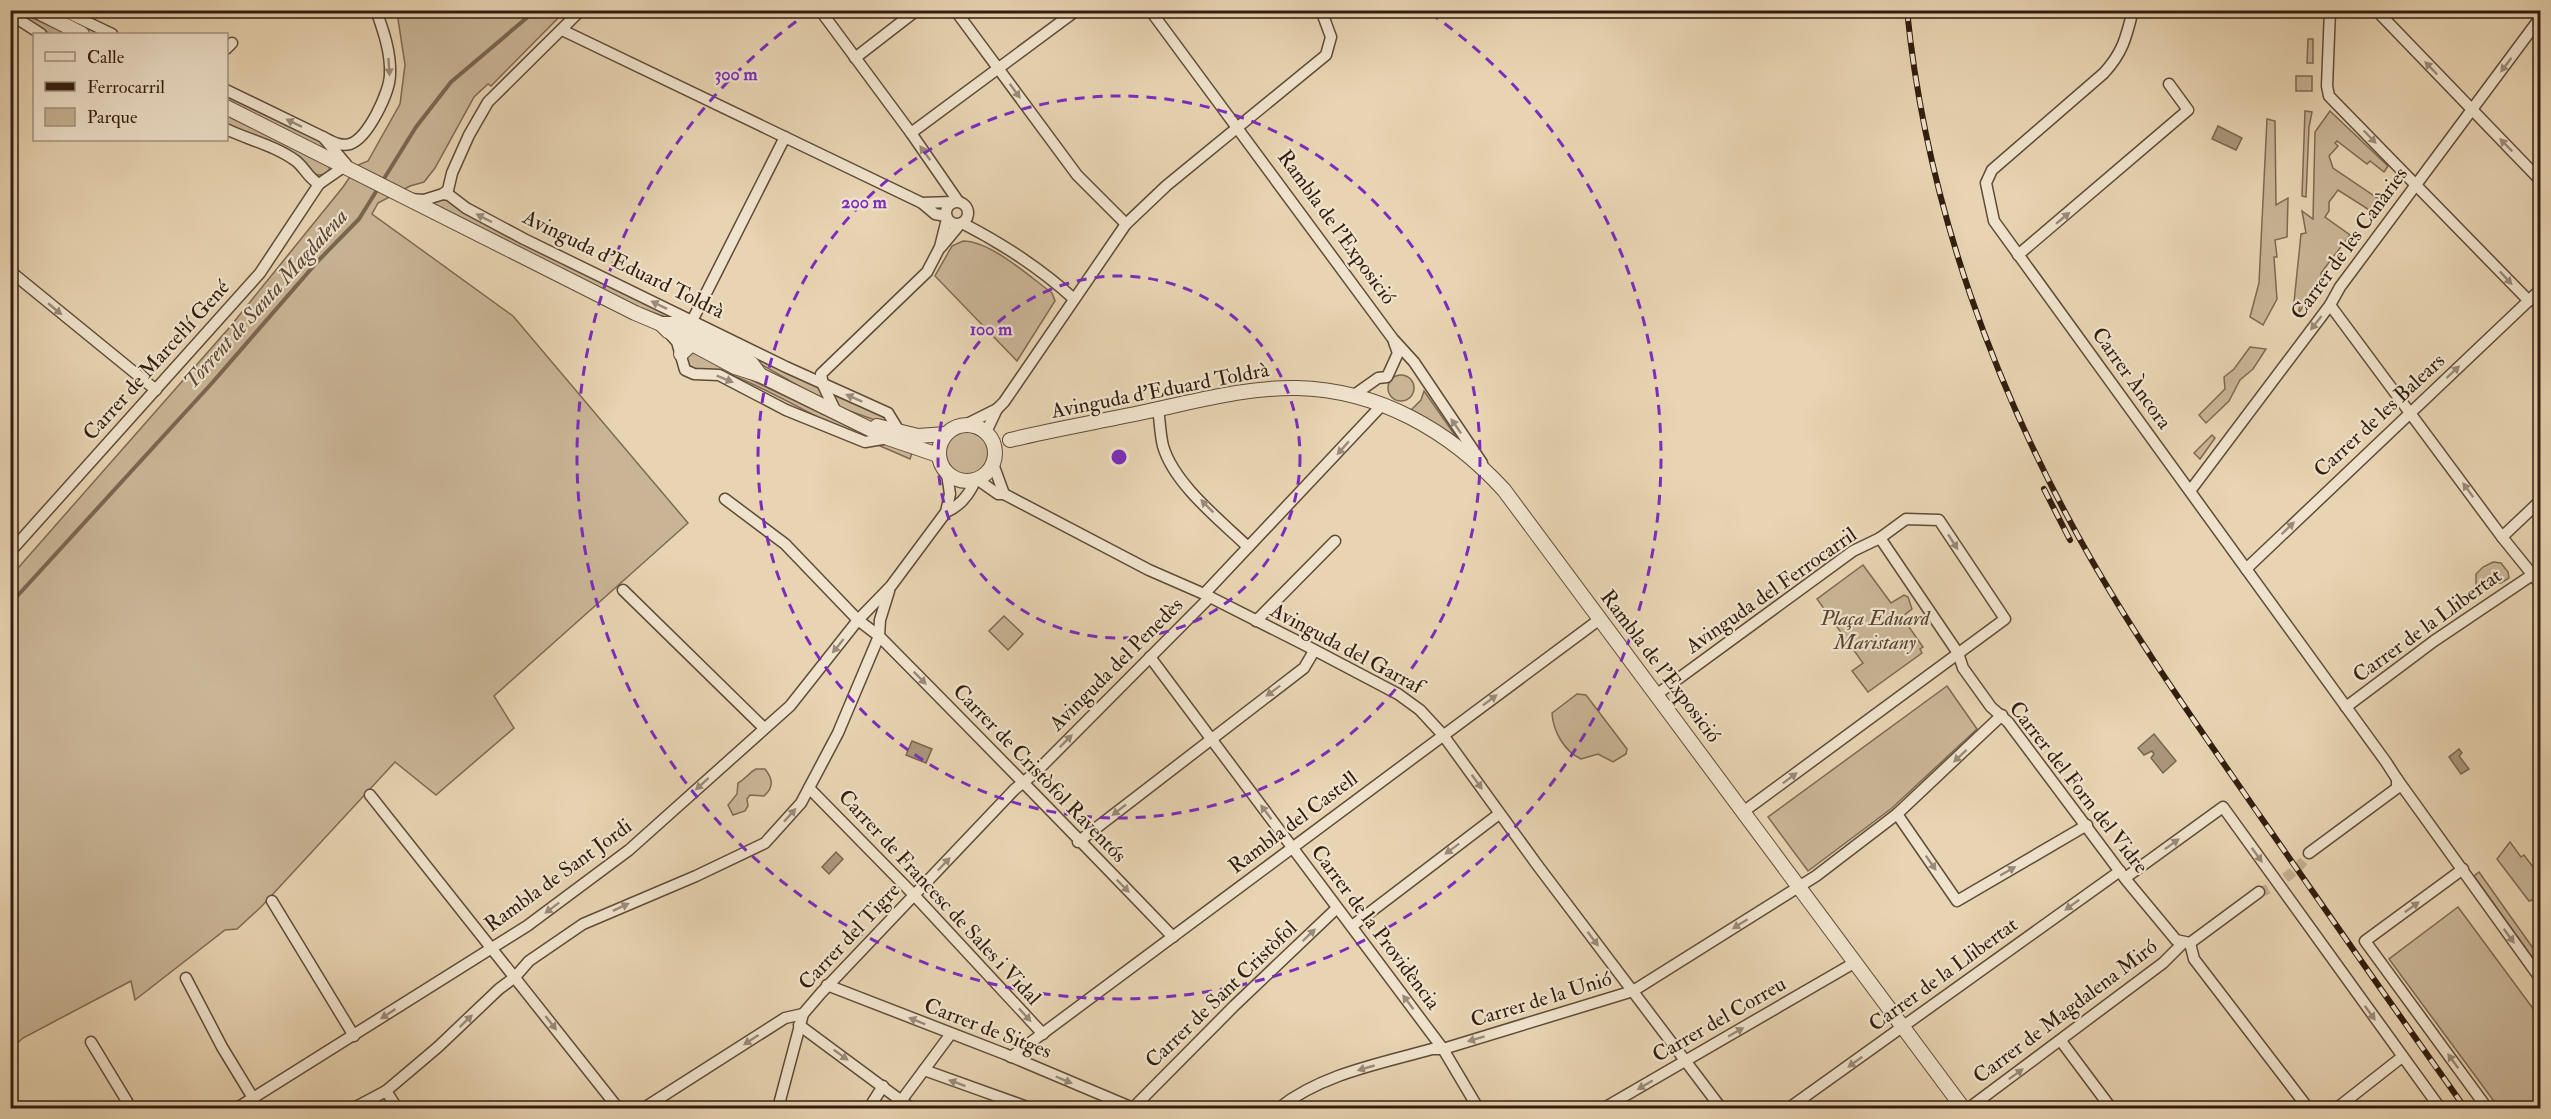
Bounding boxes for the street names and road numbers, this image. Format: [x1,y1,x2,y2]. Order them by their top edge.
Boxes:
street label: Rambla de l'Exposició [1271,145,1402,310]
street label: Carrer de les Canàries [2285,162,2414,325]
street label: Avinguda d'Eduard Toldrà [518,203,729,325]
street label: Carrer de Marcel·lí Gené [77,274,236,446]
street label: Carrer Àncora [2086,322,2178,435]
street label: Carrer de les Balears [2308,348,2451,483]
street label: Avinguda d'Eduard Toldrà [1048,356,1272,425]
street label: Avinguda del Ferrocarril [1680,521,1863,660]
street label: Carrer de la Llibertat [2347,562,2507,689]
street label: Rambla de l'Exposició [1594,584,1727,748]
street label: Avinguda del Penedès [1043,592,1189,738]
street label: Avinguda del Garraf [1265,596,1431,702]
street label: Carrer de Cristòfol Raventós [947,678,1132,869]
street label: Carrer del Forn del Vidre [2003,696,2154,879]
street label: Rambla del Castell [1223,765,1364,880]
street label: Carrer de Francesc de Sales i Vidal [832,784,1047,1011]
street label: Rambla de Sant Jordi [479,812,638,938]
street label: Carrer de la Providència [1305,840,1447,1015]
street label: Carrer del Tigre [793,877,906,996]
street label: Carrer de la Llibertat [1863,911,2023,1038]
street label: Carrer de Sant Cristòfol [1140,914,1303,1074]
street label: Carrer de Magdalena Miró [1968,933,2163,1090]
street label: Carrer de la Unió [1467,965,1615,1034]
street label: Carrer del Correu [1647,970,1791,1069]
street label: Carrer de Sitges [920,992,1055,1065]

